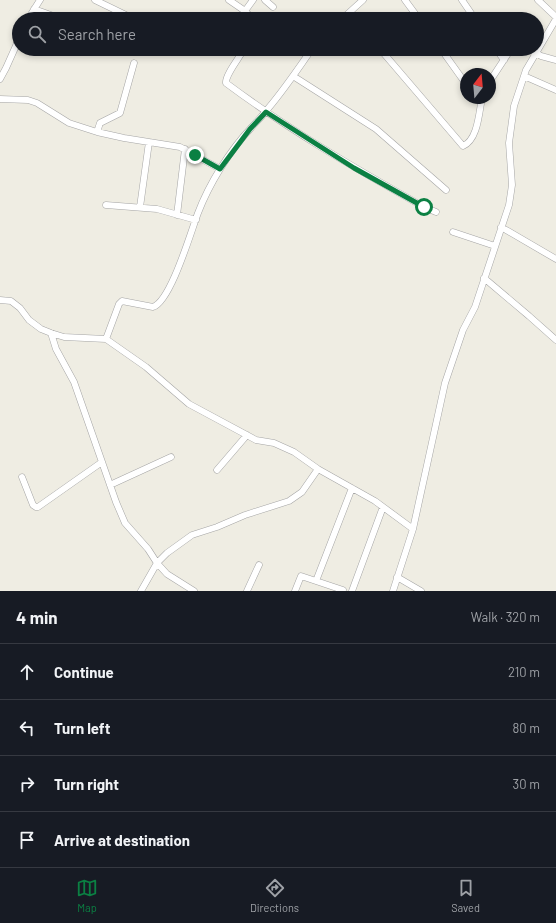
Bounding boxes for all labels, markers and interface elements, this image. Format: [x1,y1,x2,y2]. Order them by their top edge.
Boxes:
search box [12,12,544,56]
icon: search [26,23,48,45]
text: Search here [58,25,136,43]
north arrow [460,68,496,104]
route end [186,146,204,164]
route start [415,198,433,216]
text: 4 min [16,607,58,627]
text: Walk · 320 m [471,609,540,625]
icon: ahead [16,661,38,683]
text: Continue [54,663,114,681]
text: 210 m [508,664,540,680]
icon: left [16,717,38,739]
text: Turn left [54,719,110,737]
text: 80 m [513,720,540,736]
icon: right [16,773,38,795]
text: Turn right [54,775,119,793]
text: 30 m [513,776,540,792]
icon: arrive [16,829,38,851]
text: Arrive at destination [54,831,190,849]
tab: Map [76,877,98,914]
tab: Directions [250,877,299,914]
tab: Saved [451,877,480,914]

